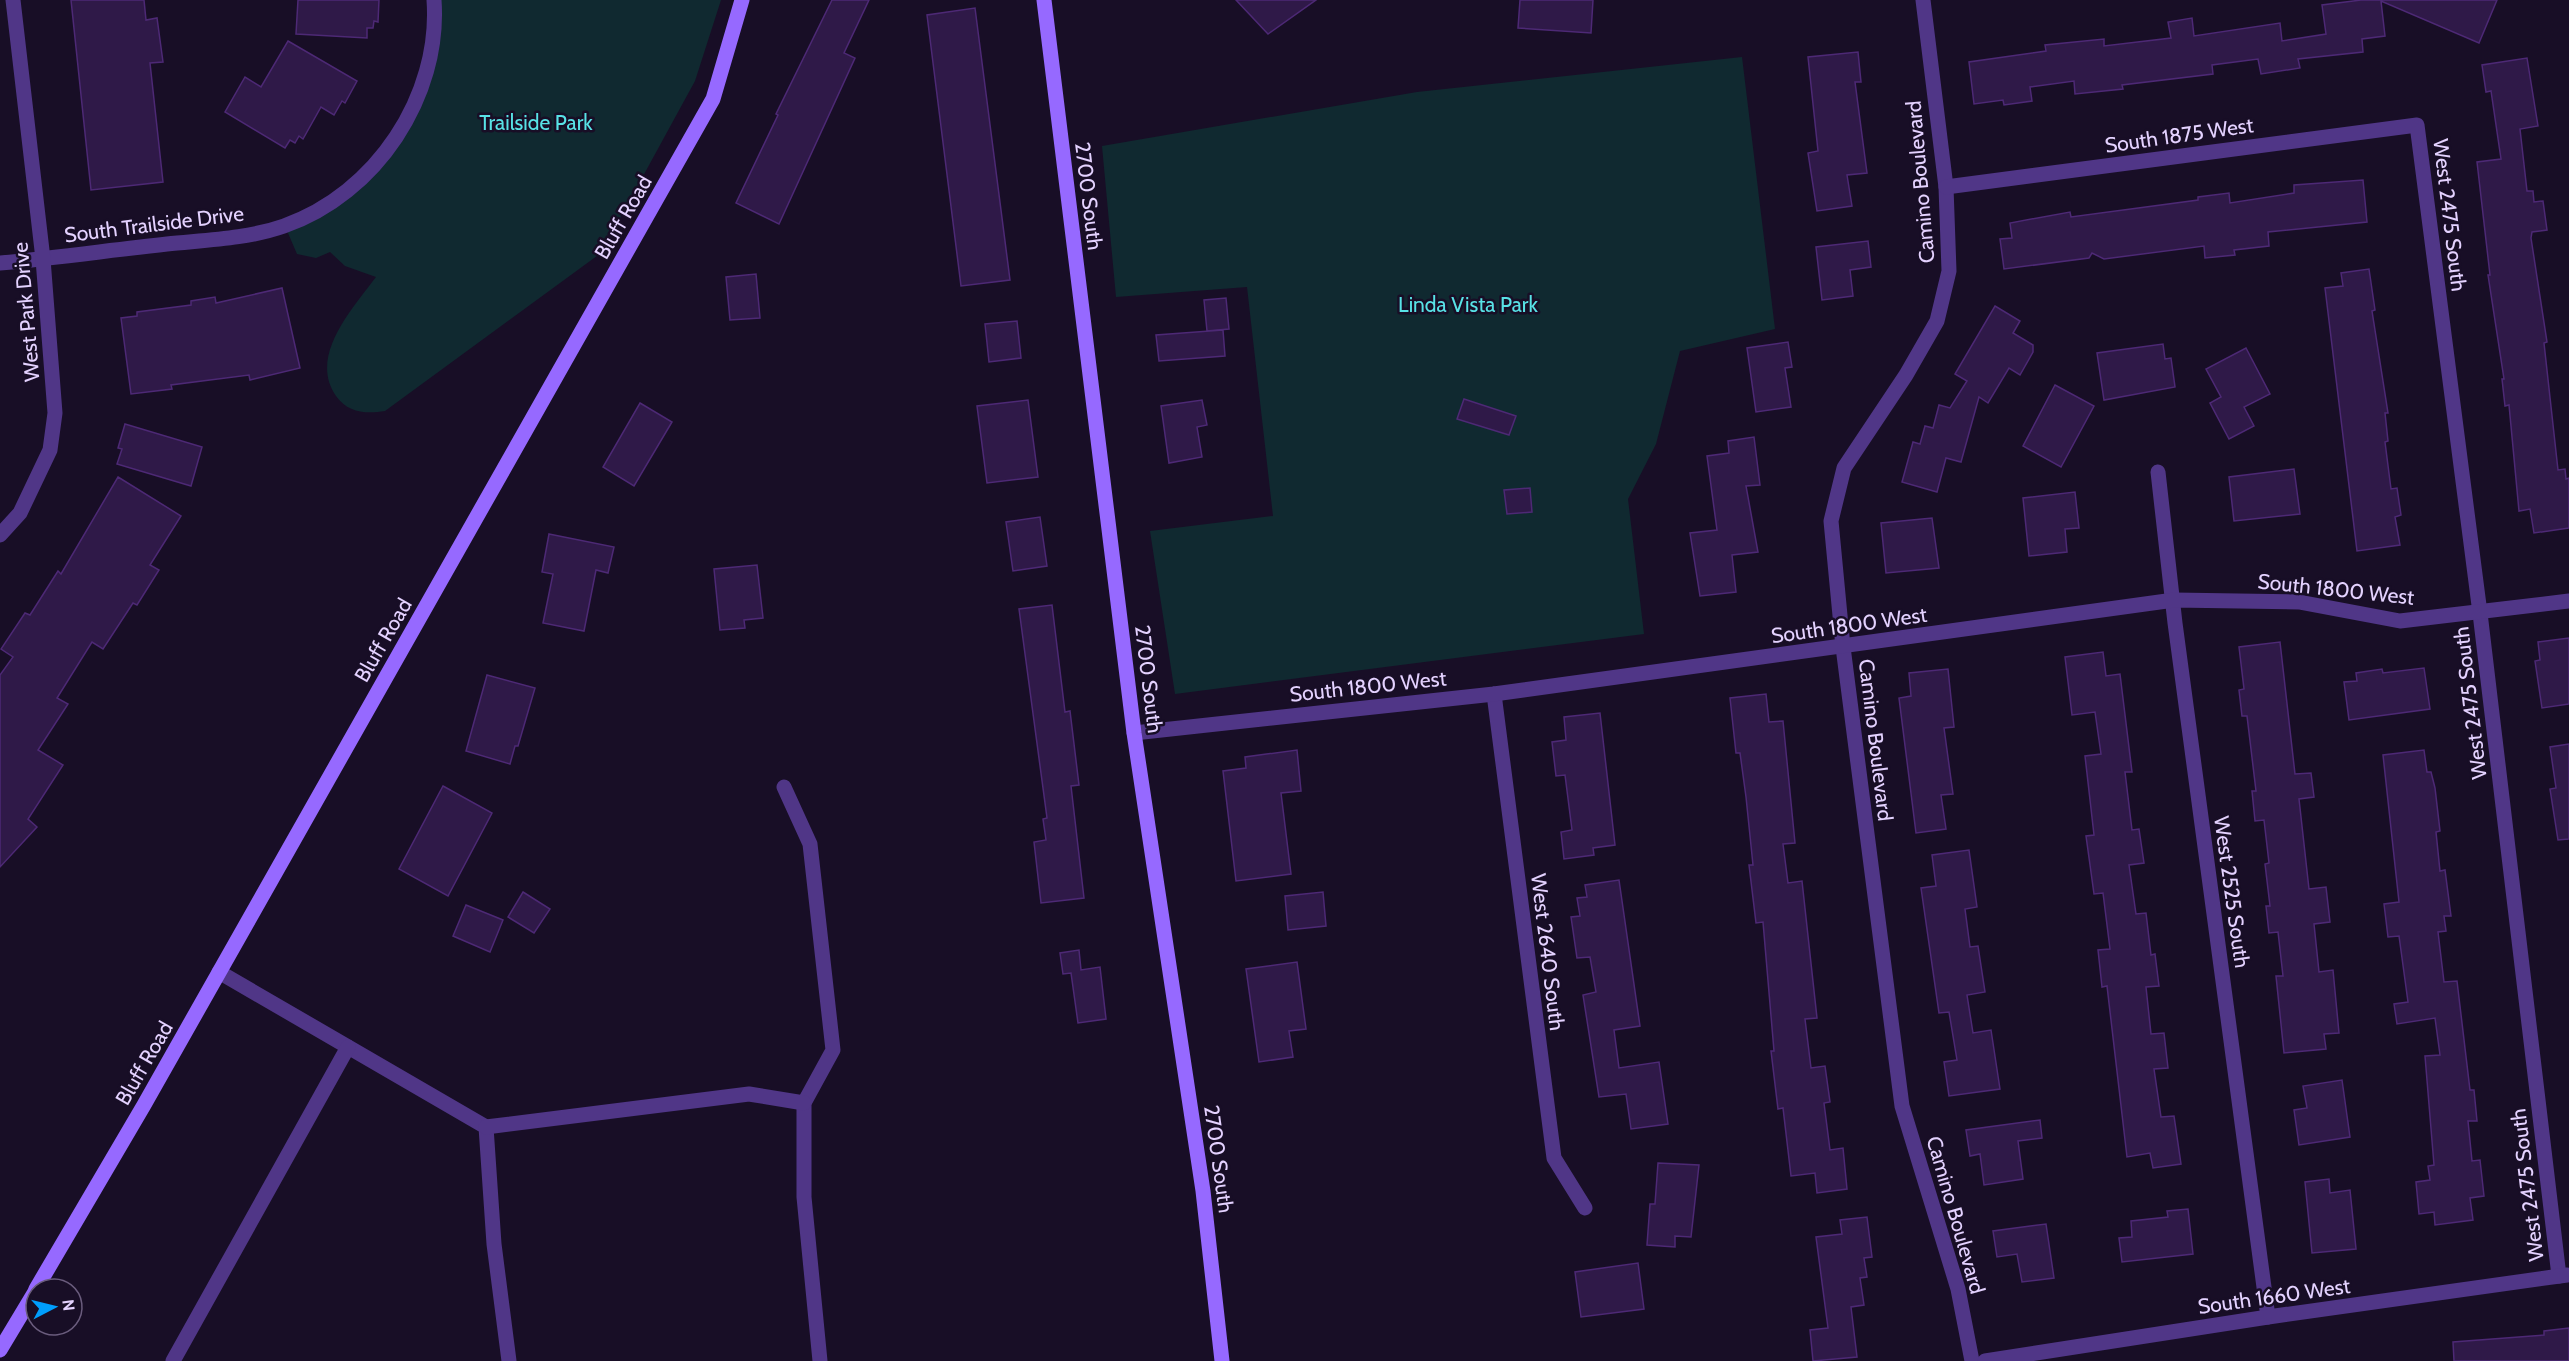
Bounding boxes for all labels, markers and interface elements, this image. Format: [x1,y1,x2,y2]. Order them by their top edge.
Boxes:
street label: Camino Boulevard [1900,100,1940,264]
park label: Trailside Park [479,110,593,135]
street label: South 1875 West [2103,112,2255,158]
street label: West 2475 South [2428,137,2472,293]
street label: 2700 South [1070,141,1108,251]
street label: Bluff Road [589,171,657,263]
street label: South Trailside Drive [63,201,245,247]
street label: West Park Drive [7,241,45,383]
park label: Linda Vista Park [1398,292,1538,317]
street label: South 1800 West [2257,568,2415,610]
street label: Bluff Road [349,594,417,686]
street label: South 1800 West [1769,602,1929,648]
street label: 2700 South [1130,624,1168,734]
street label: West 2475 South [2448,625,2492,781]
street label: Camino Boulevard [1854,658,1898,822]
street label: South 1800 West [1289,665,1447,707]
street label: West 2525 South [2209,814,2255,970]
street label: West 2640 South [1526,872,1570,1032]
street label: Bluff Road [110,1017,178,1109]
street label: 2700 South [1199,1103,1239,1215]
street label: West 2475 South [2505,1107,2549,1263]
street label: Camino Boulevard [1922,1133,1990,1297]
street label: South 1660 West [2196,1273,2352,1319]
north arrow [24,1277,84,1337]
text: N [58,1298,79,1312]

